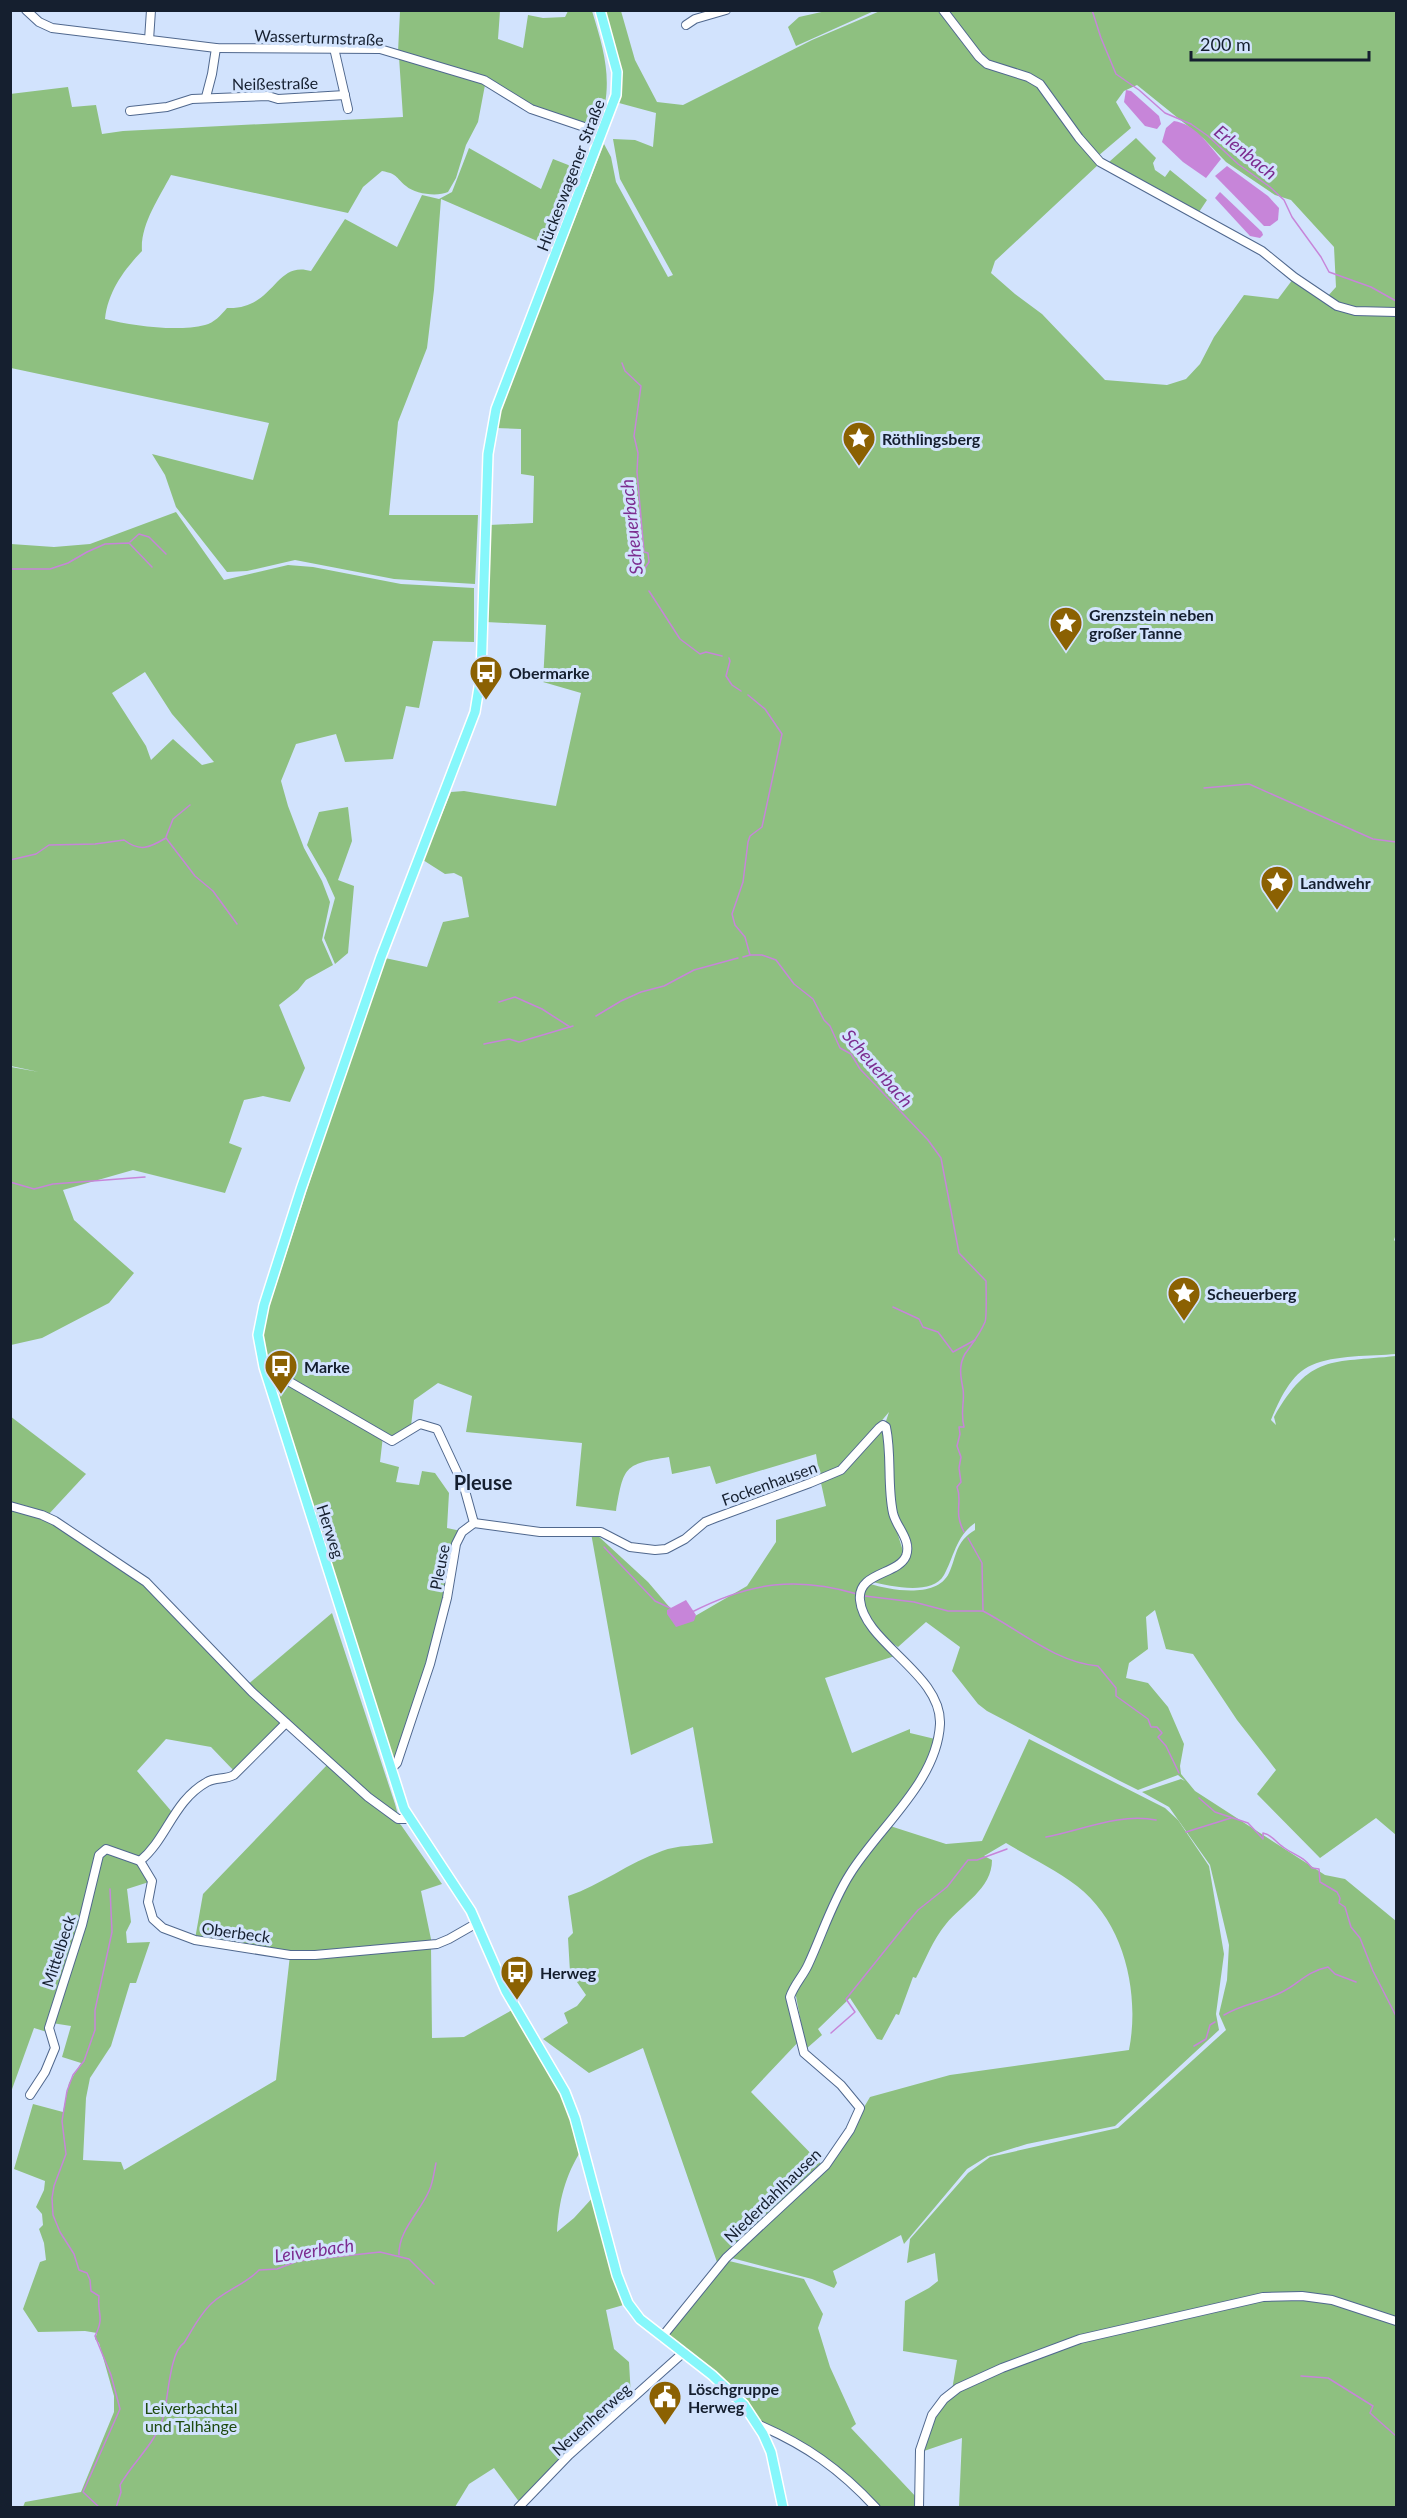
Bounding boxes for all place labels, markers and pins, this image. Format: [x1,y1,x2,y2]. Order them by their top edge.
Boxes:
place icon: Röthlingsberg [841,420,877,467]
place label: Röthlingsberg [882,429,981,448]
place icon: Grenzstein neben großer Tanne [1048,605,1084,652]
place label: Grenzstein neben großer Tanne [1089,605,1214,642]
bus stop icon: Obermarke [468,654,504,701]
place label: Obermarke [509,663,590,682]
place icon: Landwehr [1259,864,1295,911]
place label: Landwehr [1300,873,1371,892]
place icon: Scheuerberg [1166,1275,1202,1322]
place label: Scheuerberg [1207,1284,1297,1303]
bus stop icon: Marke [263,1348,299,1395]
place label: Marke [304,1357,350,1376]
bus stop icon: Herweg [499,1954,535,2001]
place label: Herweg [540,1963,597,1982]
public building icon: Löschgruppe Herweg [647,2379,683,2426]
place label: Löschgruppe Herweg [688,2379,779,2416]

